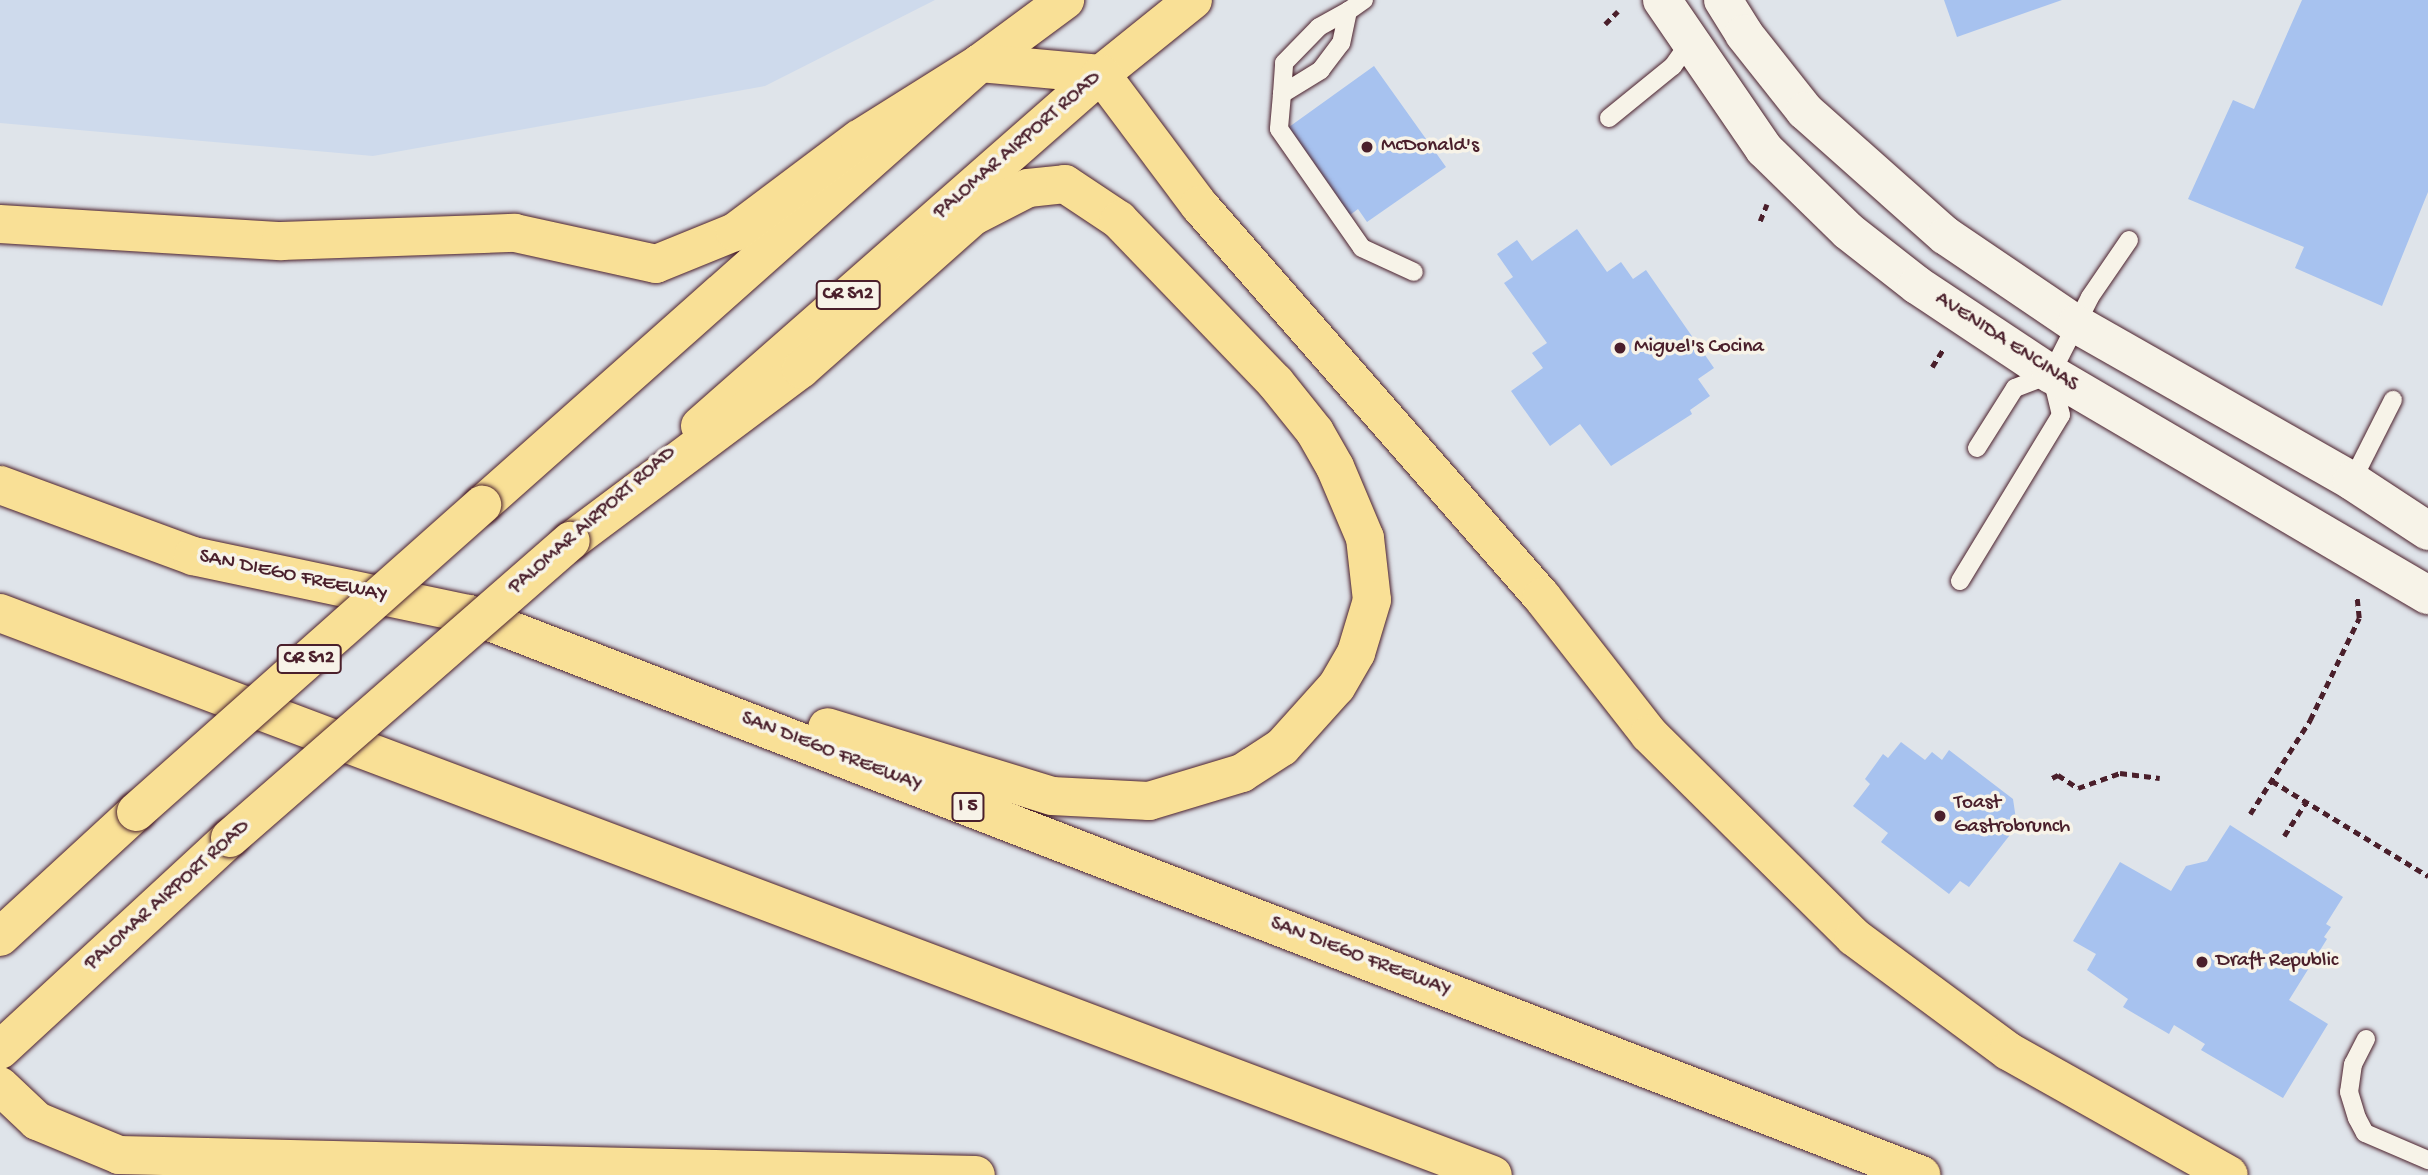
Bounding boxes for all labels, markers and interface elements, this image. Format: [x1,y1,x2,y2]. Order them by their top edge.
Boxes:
street label: PALOMAR AIRPORT ROAD [929,66,1107,226]
place label: McDonald's [1381,134,1479,160]
marker: McDonald's [1359,139,1375,155]
road number: CR S12 [815,280,881,310]
street label: AVENIDA ENCINAS [1930,287,2082,399]
place label: Miguel's Cocina [1634,335,1764,361]
marker: Miguel's Cocina [1612,340,1628,356]
street label: PALOMAR AIRPORT ROAD [504,441,682,601]
street label: SAN DIEGO FREEWAY [197,545,389,609]
road number: CR S12 [276,644,342,674]
street label: SAN DIEGO FREEWAY [737,707,925,799]
place label: Toast Gastrobrunch [1954,791,2070,841]
road number: I 5 [950,792,986,822]
marker: Toast Gastrobrunch [1932,808,1948,824]
street label: PALOMAR AIRPORT ROAD [80,815,256,977]
street label: SAN DIEGO FREEWAY [1266,912,1454,1004]
place label: Draft Republic [2216,949,2338,975]
marker: Draft Republic [2194,954,2210,970]

